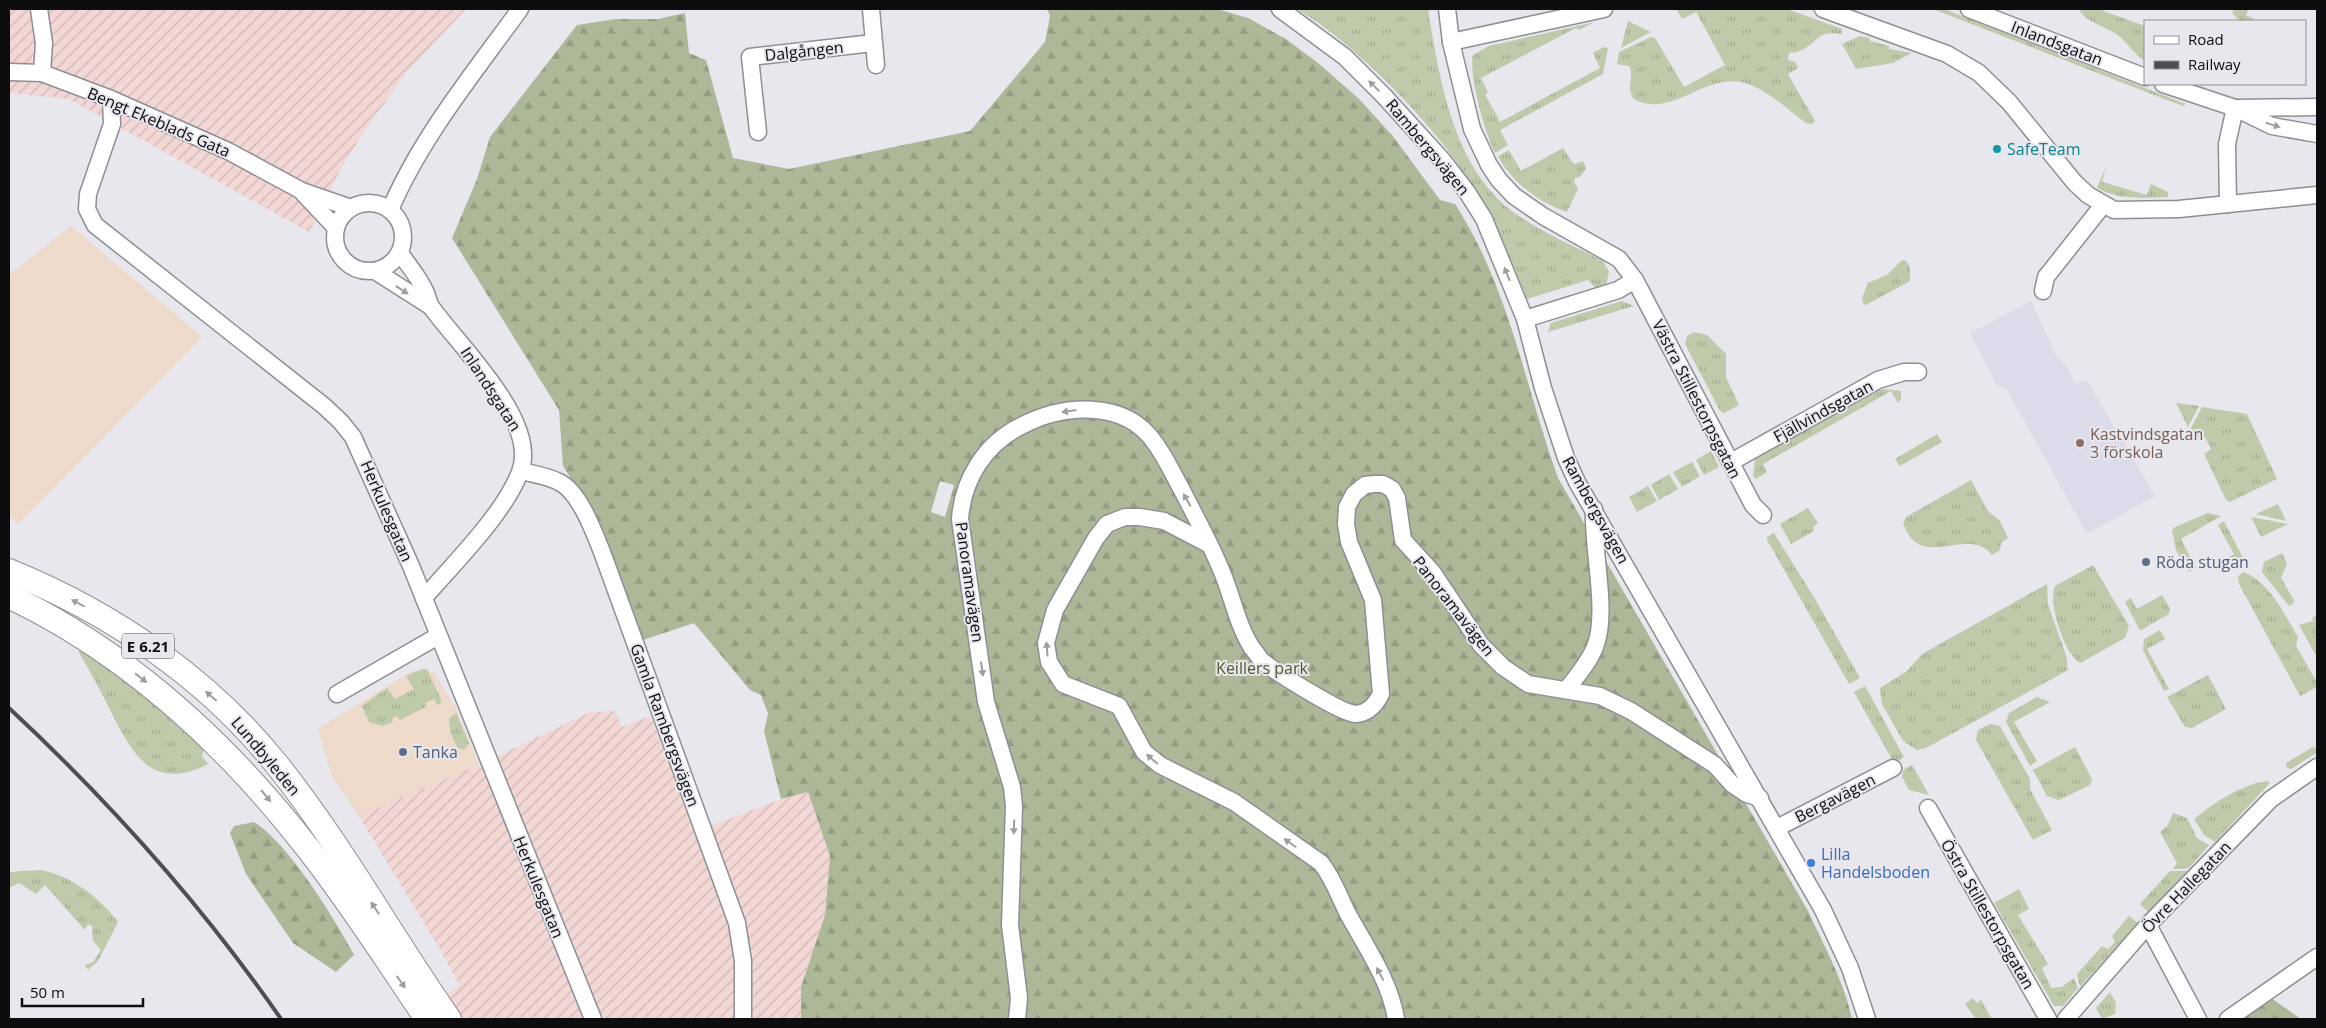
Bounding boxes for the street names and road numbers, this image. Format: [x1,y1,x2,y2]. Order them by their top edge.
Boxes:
street label: Inlandsgatan [2008,15,2106,71]
street label: Dalgången [763,36,845,66]
street label: Bengt Ekeblads Gata [84,82,234,162]
street label: Rambergsvägen [1381,94,1475,200]
street label: Västra Stillestorpsgatan [1647,316,1747,482]
street label: Inlandsgatan [456,343,526,435]
street label: Fjällvindsgatan [1769,375,1877,447]
street label: Rambergsvägen [1557,452,1635,568]
street label: Herkulesgatan [356,457,418,565]
street label: Panoramavägen [951,520,989,644]
street label: Panoramavägen [1408,551,1500,661]
road number: E 6.21 [122,634,174,658]
street label: Gamla Rambergsvägen [625,640,705,810]
street label: Lundbyleden [226,712,306,800]
street label: Bergavägen [1791,768,1879,828]
street label: Herkulesgatan [509,833,569,941]
street label: Östra Stillestorpsgatan [1936,835,2040,993]
street label: Övre Hallegatan [2136,836,2236,938]

